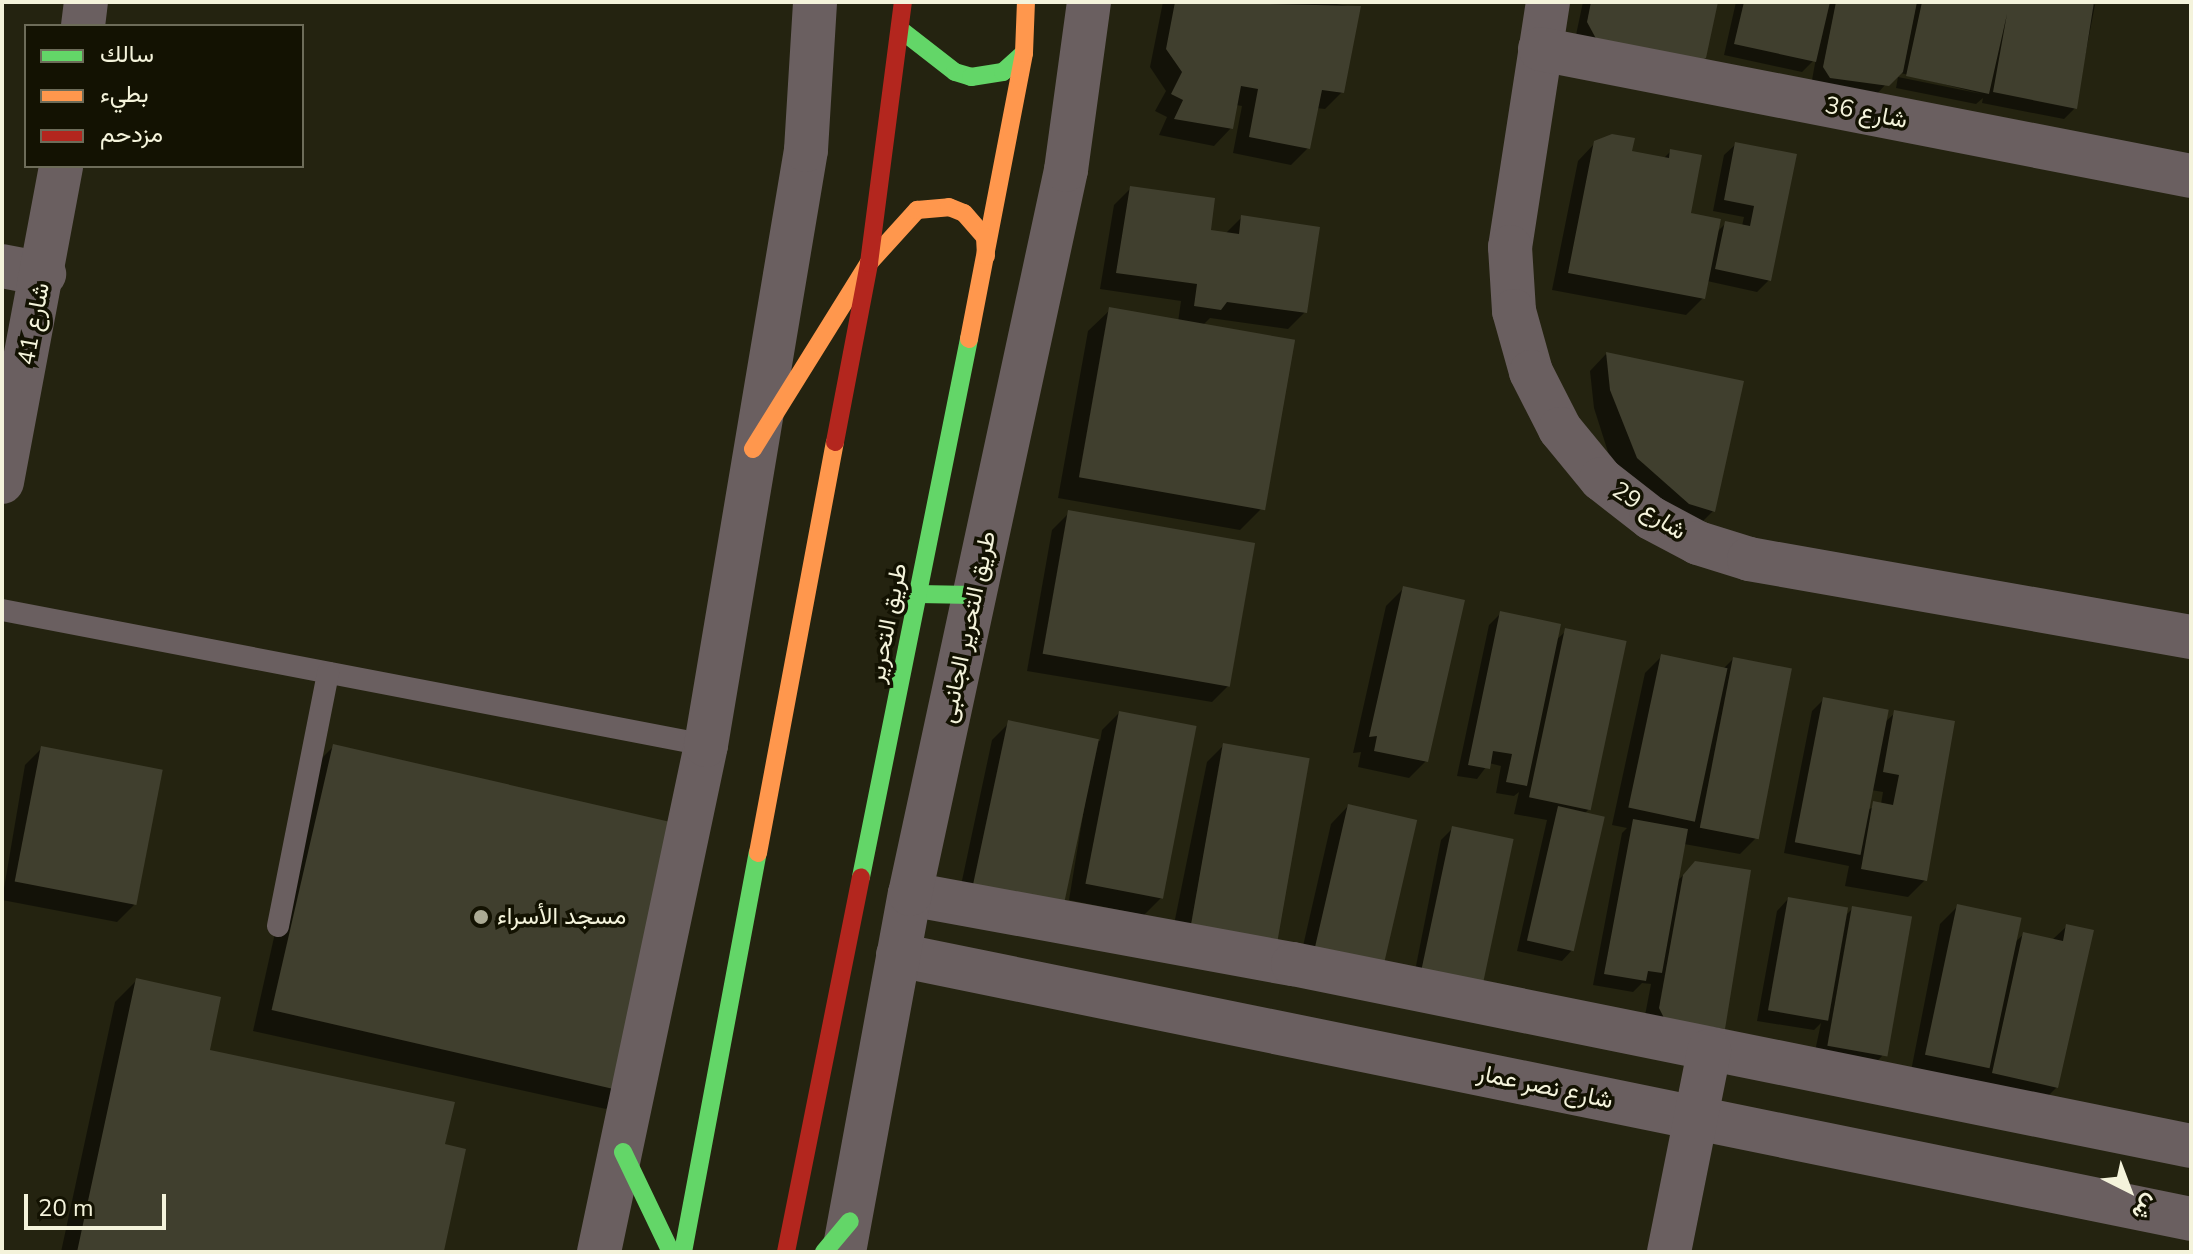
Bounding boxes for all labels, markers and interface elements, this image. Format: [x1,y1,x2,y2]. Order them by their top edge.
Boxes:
legend [24,24,304,168]
text: سالك [100,38,154,70]
text: بطيء [100,78,149,110]
street label: شارع 36 [1822,91,1910,135]
text: مزدحم [100,118,163,150]
street label: شارع 41 [12,280,56,368]
street label: شارع 29 [1606,476,1692,546]
street label: طريق التحرير الجانبى [934,528,1002,726]
street label: طريق التحرير [862,561,914,685]
place label: مسجد الأسراء [497,903,626,931]
marker: مسجد الأسراء [472,908,490,926]
street label: شارع نصر عمار [1474,1059,1616,1115]
north arrow [2089,1150,2169,1230]
scale bar [28,1178,170,1228]
text: ش [2125,1188,2165,1228]
text: 20 m [38,1192,94,1224]

